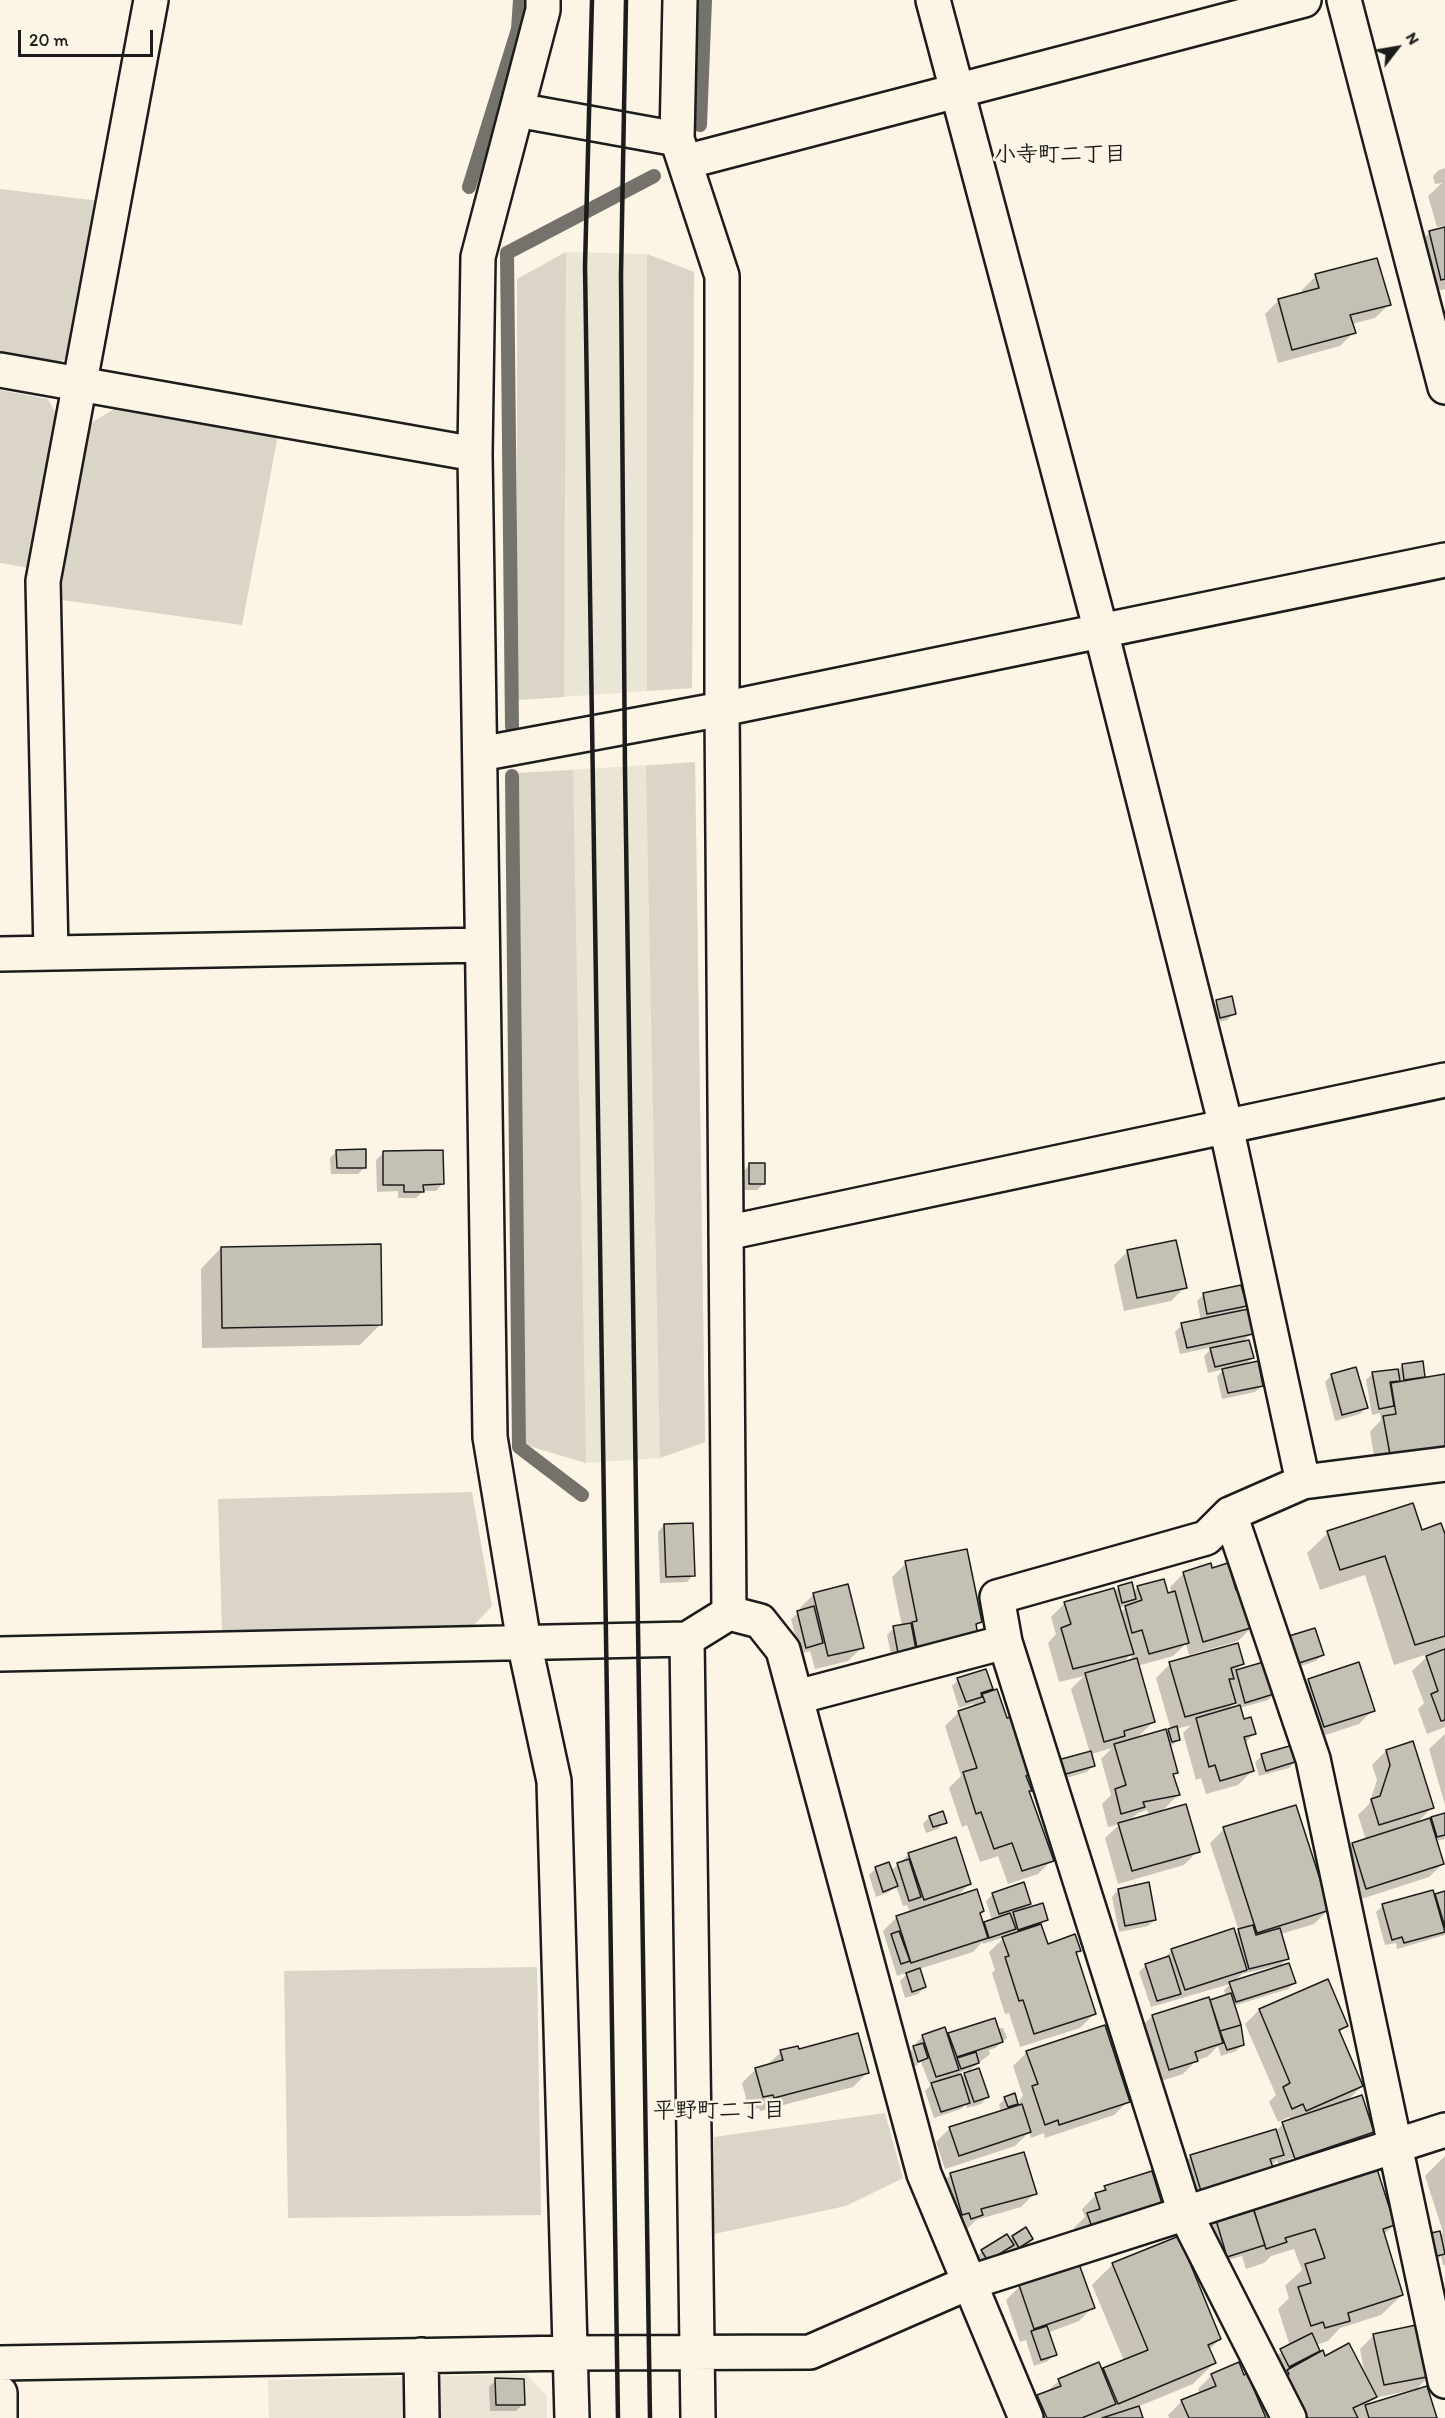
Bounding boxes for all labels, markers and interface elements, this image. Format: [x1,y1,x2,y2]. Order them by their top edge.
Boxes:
scale bar [21,18,156,56]
north arrow [1367,18,1427,78]
text: 20 m [29,29,69,51]
text: N [1402,29,1424,48]
district label: 小寺町二丁目 [994,142,1126,168]
district label: 平野町二丁目 [653,2098,785,2124]

